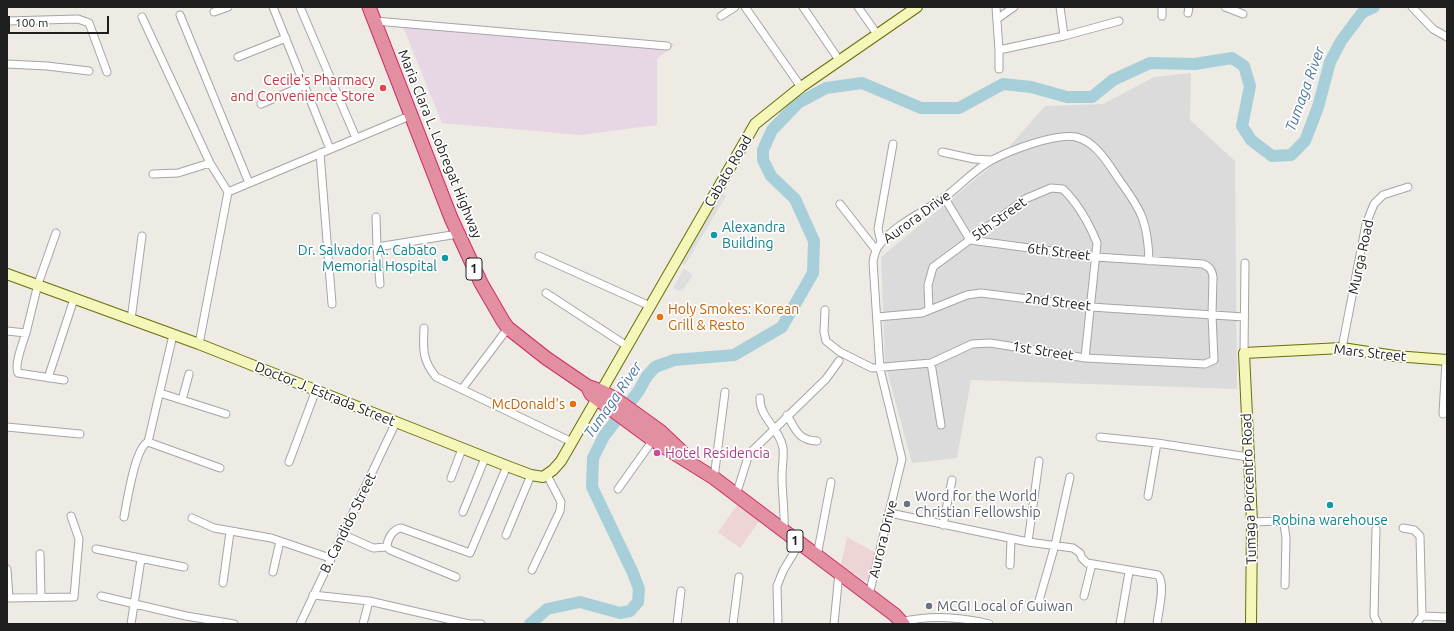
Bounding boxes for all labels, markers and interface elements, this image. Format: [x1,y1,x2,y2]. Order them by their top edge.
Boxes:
scale bar [10,8,111,34]
text: 100 m [15,16,48,29]
water label: Tumaga River [1281,44,1329,134]
street label: Maria Clara L. Lobregat Highway [394,47,486,241]
place label: Cecile's Pharmacy and Convenience Store [231,72,375,104]
marker: Cecile's Pharmacy and Convenience Store [378,83,388,93]
street label: Cabato Road [701,132,755,210]
street label: Aurora Drive [880,187,954,247]
street label: 5th Street [968,193,1030,245]
street label: Murga Road [1345,218,1377,296]
place label: Alexandra Building [722,219,785,252]
marker: Alexandra Building [709,230,719,240]
street label: 6th Street [1026,240,1092,264]
place label: Dr. Salvador A. Cabato Memorial Hospital [298,242,437,274]
marker: Dr. Salvador A. Cabato Memorial Hospital [440,253,450,263]
road number: 1 [466,258,482,280]
street label: 2nd Street [1024,290,1092,314]
place label: Holy Smokes: Korean Grill & Resto [668,301,799,334]
marker: Holy Smokes: Korean Grill & Resto [655,312,665,322]
street label: 1st Street [1011,338,1075,364]
street label: Mars Street [1333,341,1407,365]
street label: Doctor J. Estrada Street [252,358,398,430]
water label: Tumaga River [580,358,646,442]
place label: McDonald's [492,396,565,412]
marker: McDonald's [568,399,578,409]
street label: Tumaga Porcentro Road [1238,413,1260,565]
place label: Hotel Residencia [665,445,770,461]
marker: Hotel Residencia [652,448,662,458]
street label: B. Candido Street [316,470,380,576]
place label: Word for the World Christian Fellowship [915,488,1041,520]
street label: Aurora Drive [865,498,901,580]
marker: Word for the World Christian Fellowship [902,499,912,509]
marker: Robina warehouse [1325,500,1335,510]
place label: Robina warehouse [1272,512,1388,528]
road number: 1 [787,530,803,552]
place label: MCGI Local of Guiwan [937,598,1073,614]
marker: MCGI Local of Guiwan [924,601,934,611]

